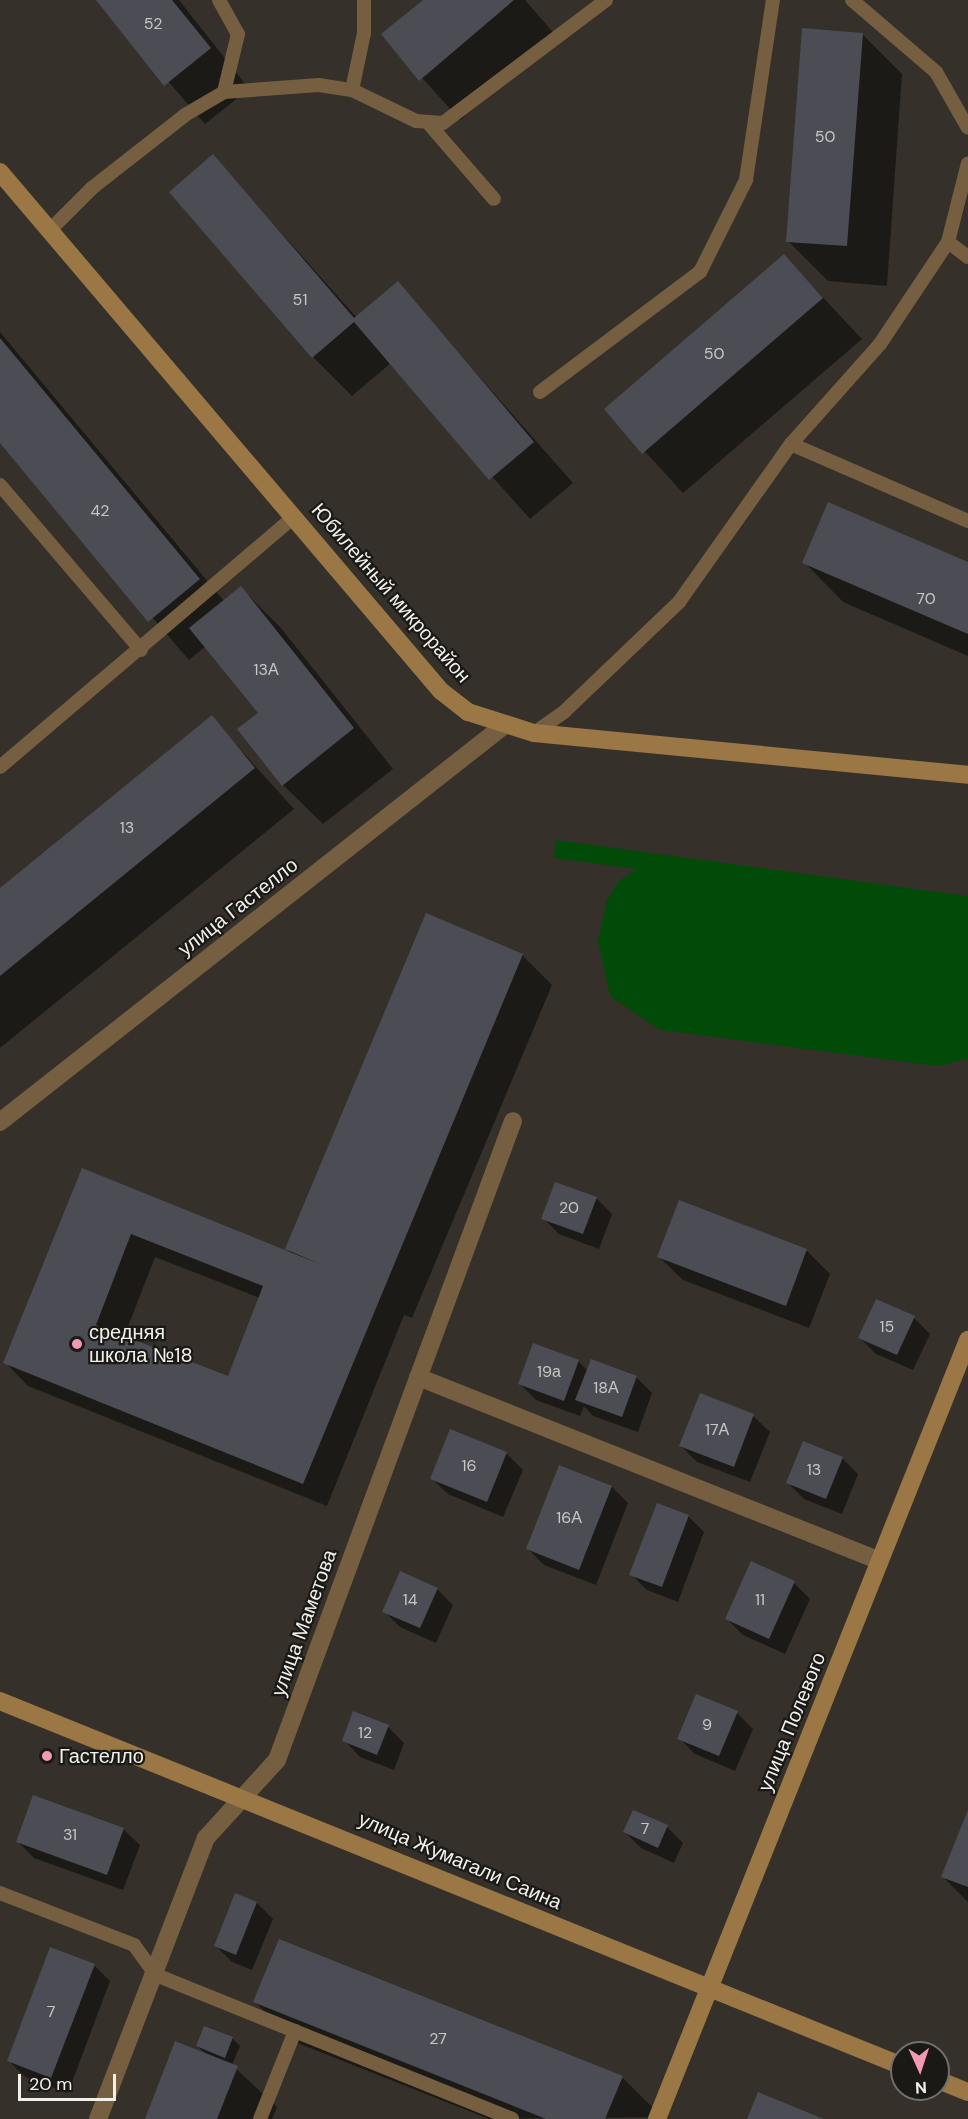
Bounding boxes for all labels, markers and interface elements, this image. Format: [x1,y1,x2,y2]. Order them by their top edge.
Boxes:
house number: 52 [144,14,162,34]
house number: 50 [815,127,835,147]
house number: 51 [293,290,307,310]
house number: 50 [704,344,724,364]
street label: Юбилейный микрорайон [306,498,476,688]
house number: 42 [91,501,109,521]
house number: 70 [916,589,936,609]
house number: 13А [253,660,279,680]
house number: 13 [120,818,134,838]
street label: улица Гастелло [173,853,303,961]
house number: 20 [559,1198,579,1218]
house number: 15 [880,1317,894,1337]
place label: средняя школа №18 [89,1320,193,1367]
marker: средняя школа №18 [70,1337,84,1351]
house number: 19а [537,1362,561,1382]
house number: 18А [593,1378,619,1398]
house number: 17А [705,1420,729,1440]
house number: 16 [461,1456,477,1476]
house number: 13 [807,1460,821,1480]
house number: 16А [556,1508,582,1528]
street label: улица Маметова [266,1546,342,1700]
house number: 14 [403,1590,417,1610]
house number: 11 [755,1590,765,1610]
street label: улица Полевого [753,1649,831,1795]
house number: 9 [702,1715,712,1735]
house number: 12 [358,1723,372,1743]
place label: Гастелло [59,1744,144,1768]
marker: Гастелло [40,1749,54,1763]
street label: улица Жумагали Саина [355,1807,565,1915]
house number: 7 [641,1819,649,1839]
house number: 31 [63,1825,77,1845]
house number: 7 [47,2002,55,2022]
house number: 27 [429,2029,447,2049]
north arrow [890,2041,950,2101]
scale bar [21,2062,118,2100]
text: 20 m [29,2072,72,2096]
text: N [914,2077,927,2098]

